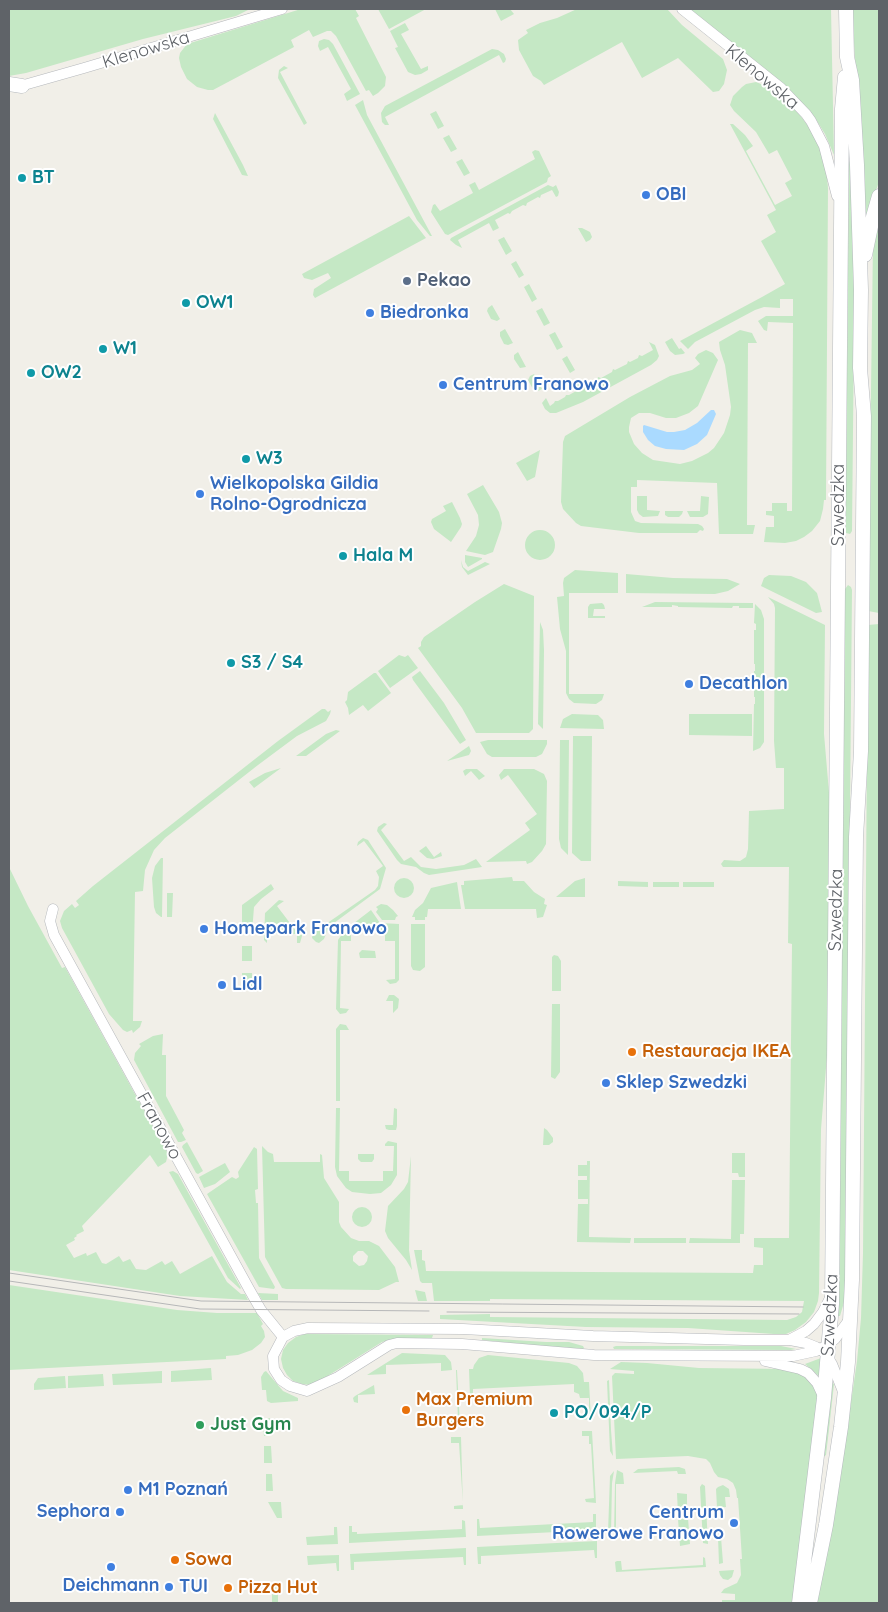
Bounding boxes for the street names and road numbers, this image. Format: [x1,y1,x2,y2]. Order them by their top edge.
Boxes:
street label: Klenowska [100,27,192,73]
street label: Klenowska [721,40,803,114]
street label: Szwedzka [828,464,850,546]
street label: Szwedzka [824,869,848,951]
street label: Franowo [132,1089,186,1163]
street label: Szwedzka [817,1273,843,1357]

